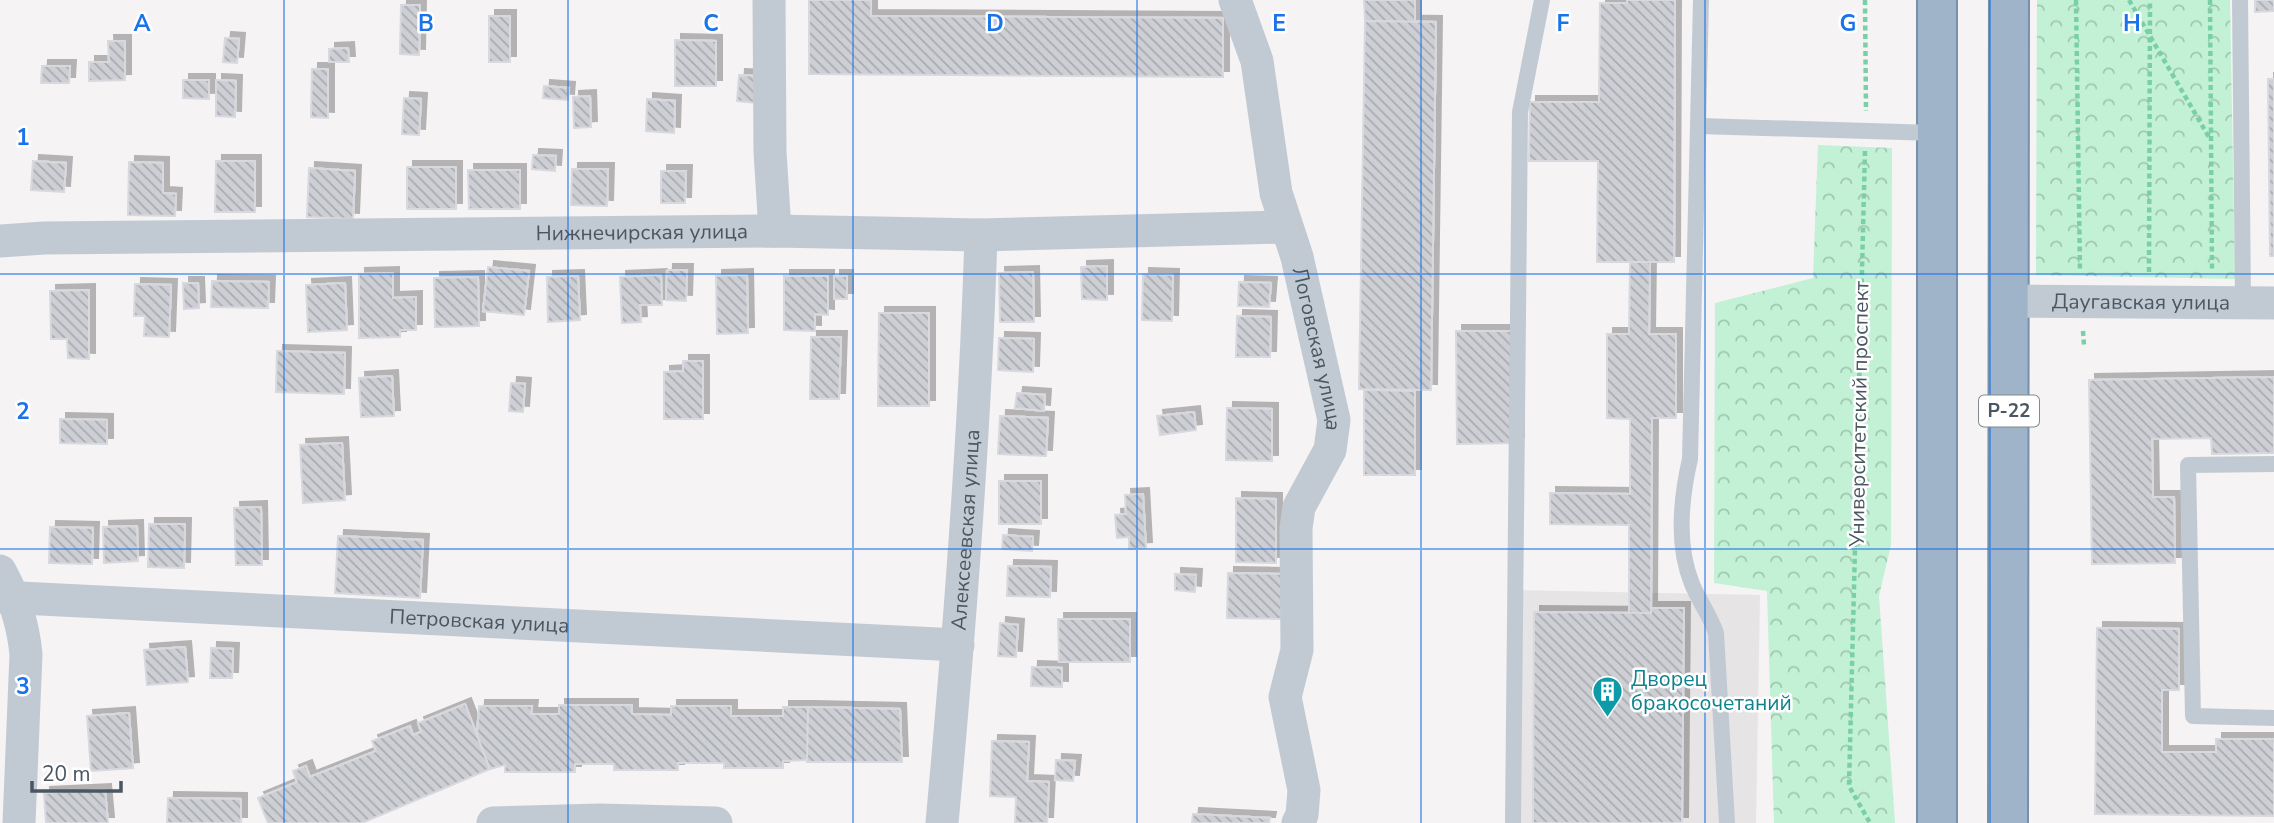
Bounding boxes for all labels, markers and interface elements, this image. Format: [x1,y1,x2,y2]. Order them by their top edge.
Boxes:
text: A [133,8,151,39]
text: B [418,8,434,39]
text: C [703,8,719,39]
text: D [986,8,1004,39]
text: E [1272,8,1286,39]
text: F [1557,8,1570,39]
text: G [1840,8,1856,39]
text: H [2123,8,2141,39]
text: 1 [16,122,30,153]
street label: Нижнечирская улица [536,217,748,247]
street label: Логовская улица [1286,264,1348,433]
street label: Университетский проспект [1843,280,1875,548]
street label: Даугавская улица [2052,287,2230,317]
text: 2 [16,396,30,427]
road number: Р-22 [1979,396,2039,426]
street label: Алексеевская улица [945,429,986,632]
street label: Петровская улица [389,603,570,640]
place label: Дворец бракосочетаний [1631,665,1792,717]
text: 3 [16,671,30,702]
building icon: Дворец бракосочетаний [1591,674,1625,718]
scale bar [32,750,121,794]
text: 20 m [42,760,91,788]

